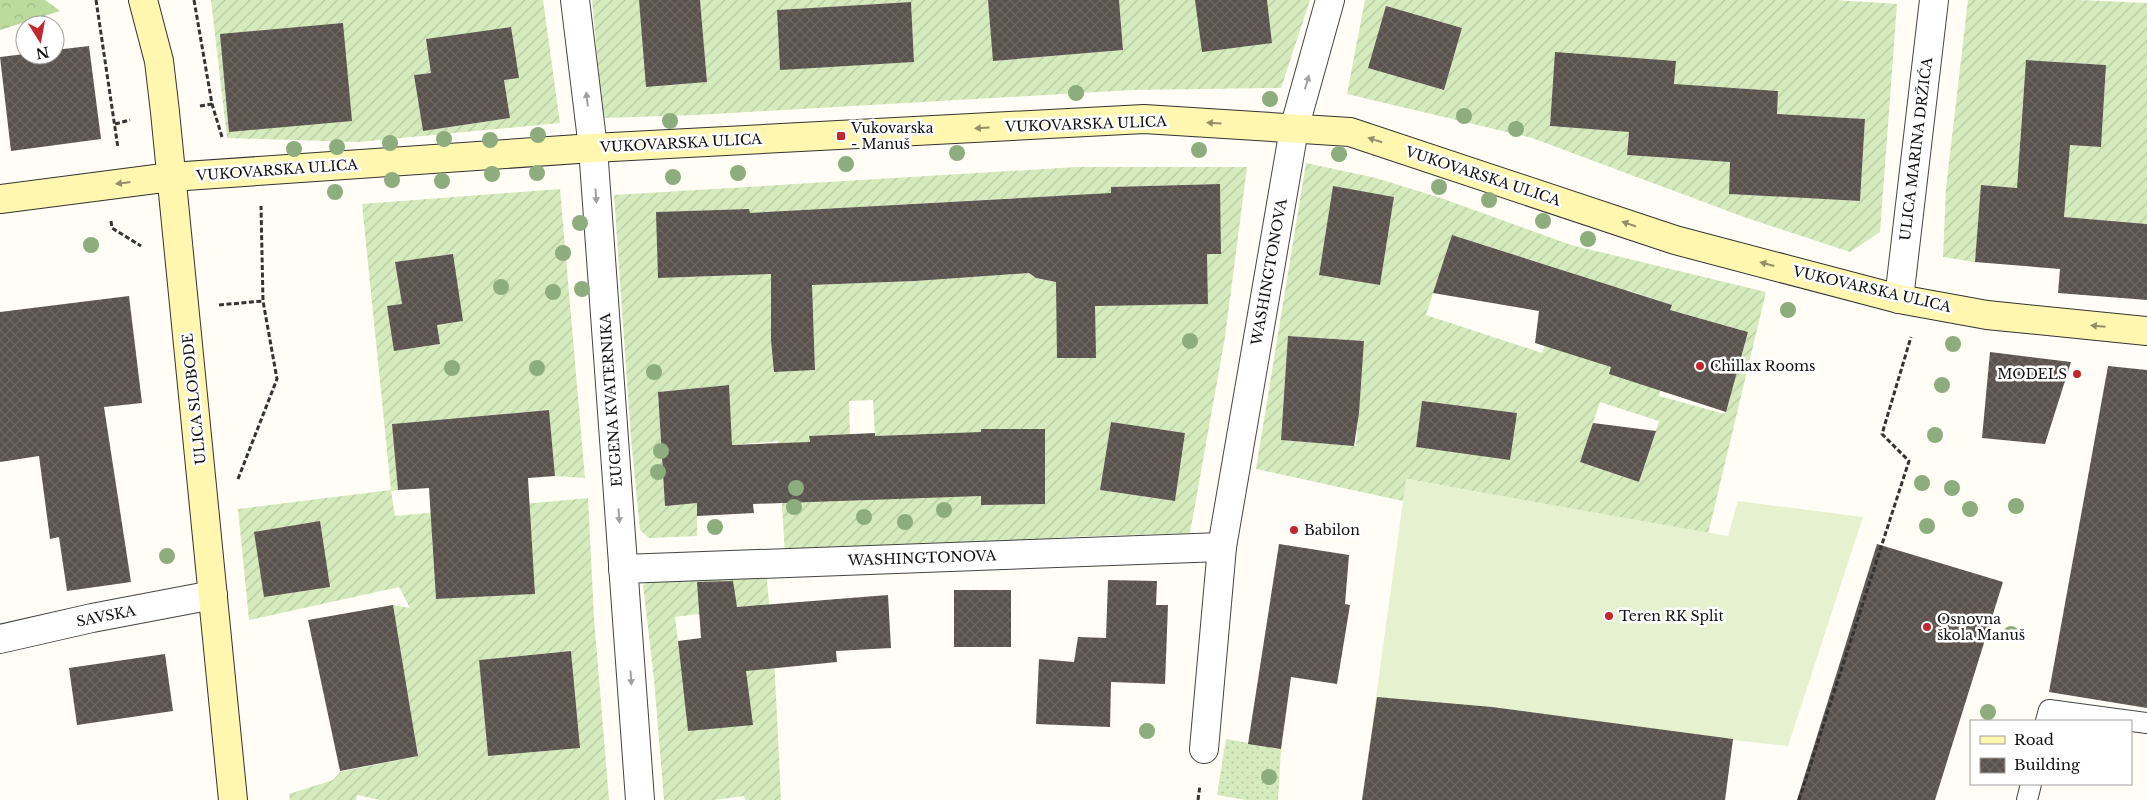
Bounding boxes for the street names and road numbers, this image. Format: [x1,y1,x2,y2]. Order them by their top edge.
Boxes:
street label: ULICA MARINA DRŽIĆA [1895,56,1936,242]
street label: VUKOVARSKA ULICA [1004,112,1167,136]
street label: VUKOVARSKA ULICA [599,130,763,156]
street label: VUKOVARSKA ULICA [1402,142,1563,210]
street label: VUKOVARSKA ULICA [195,155,359,185]
street label: WASHINGTONOVA [1247,197,1291,348]
street label: VUKOVARSKA ULICA [1790,262,1953,316]
street label: EUGENA KVATERNIKA [596,312,626,488]
street label: ULICA SLOBODE [178,333,210,465]
street label: WASHINGTONOVA [846,546,997,570]
street label: SAVSKA [75,601,137,631]

